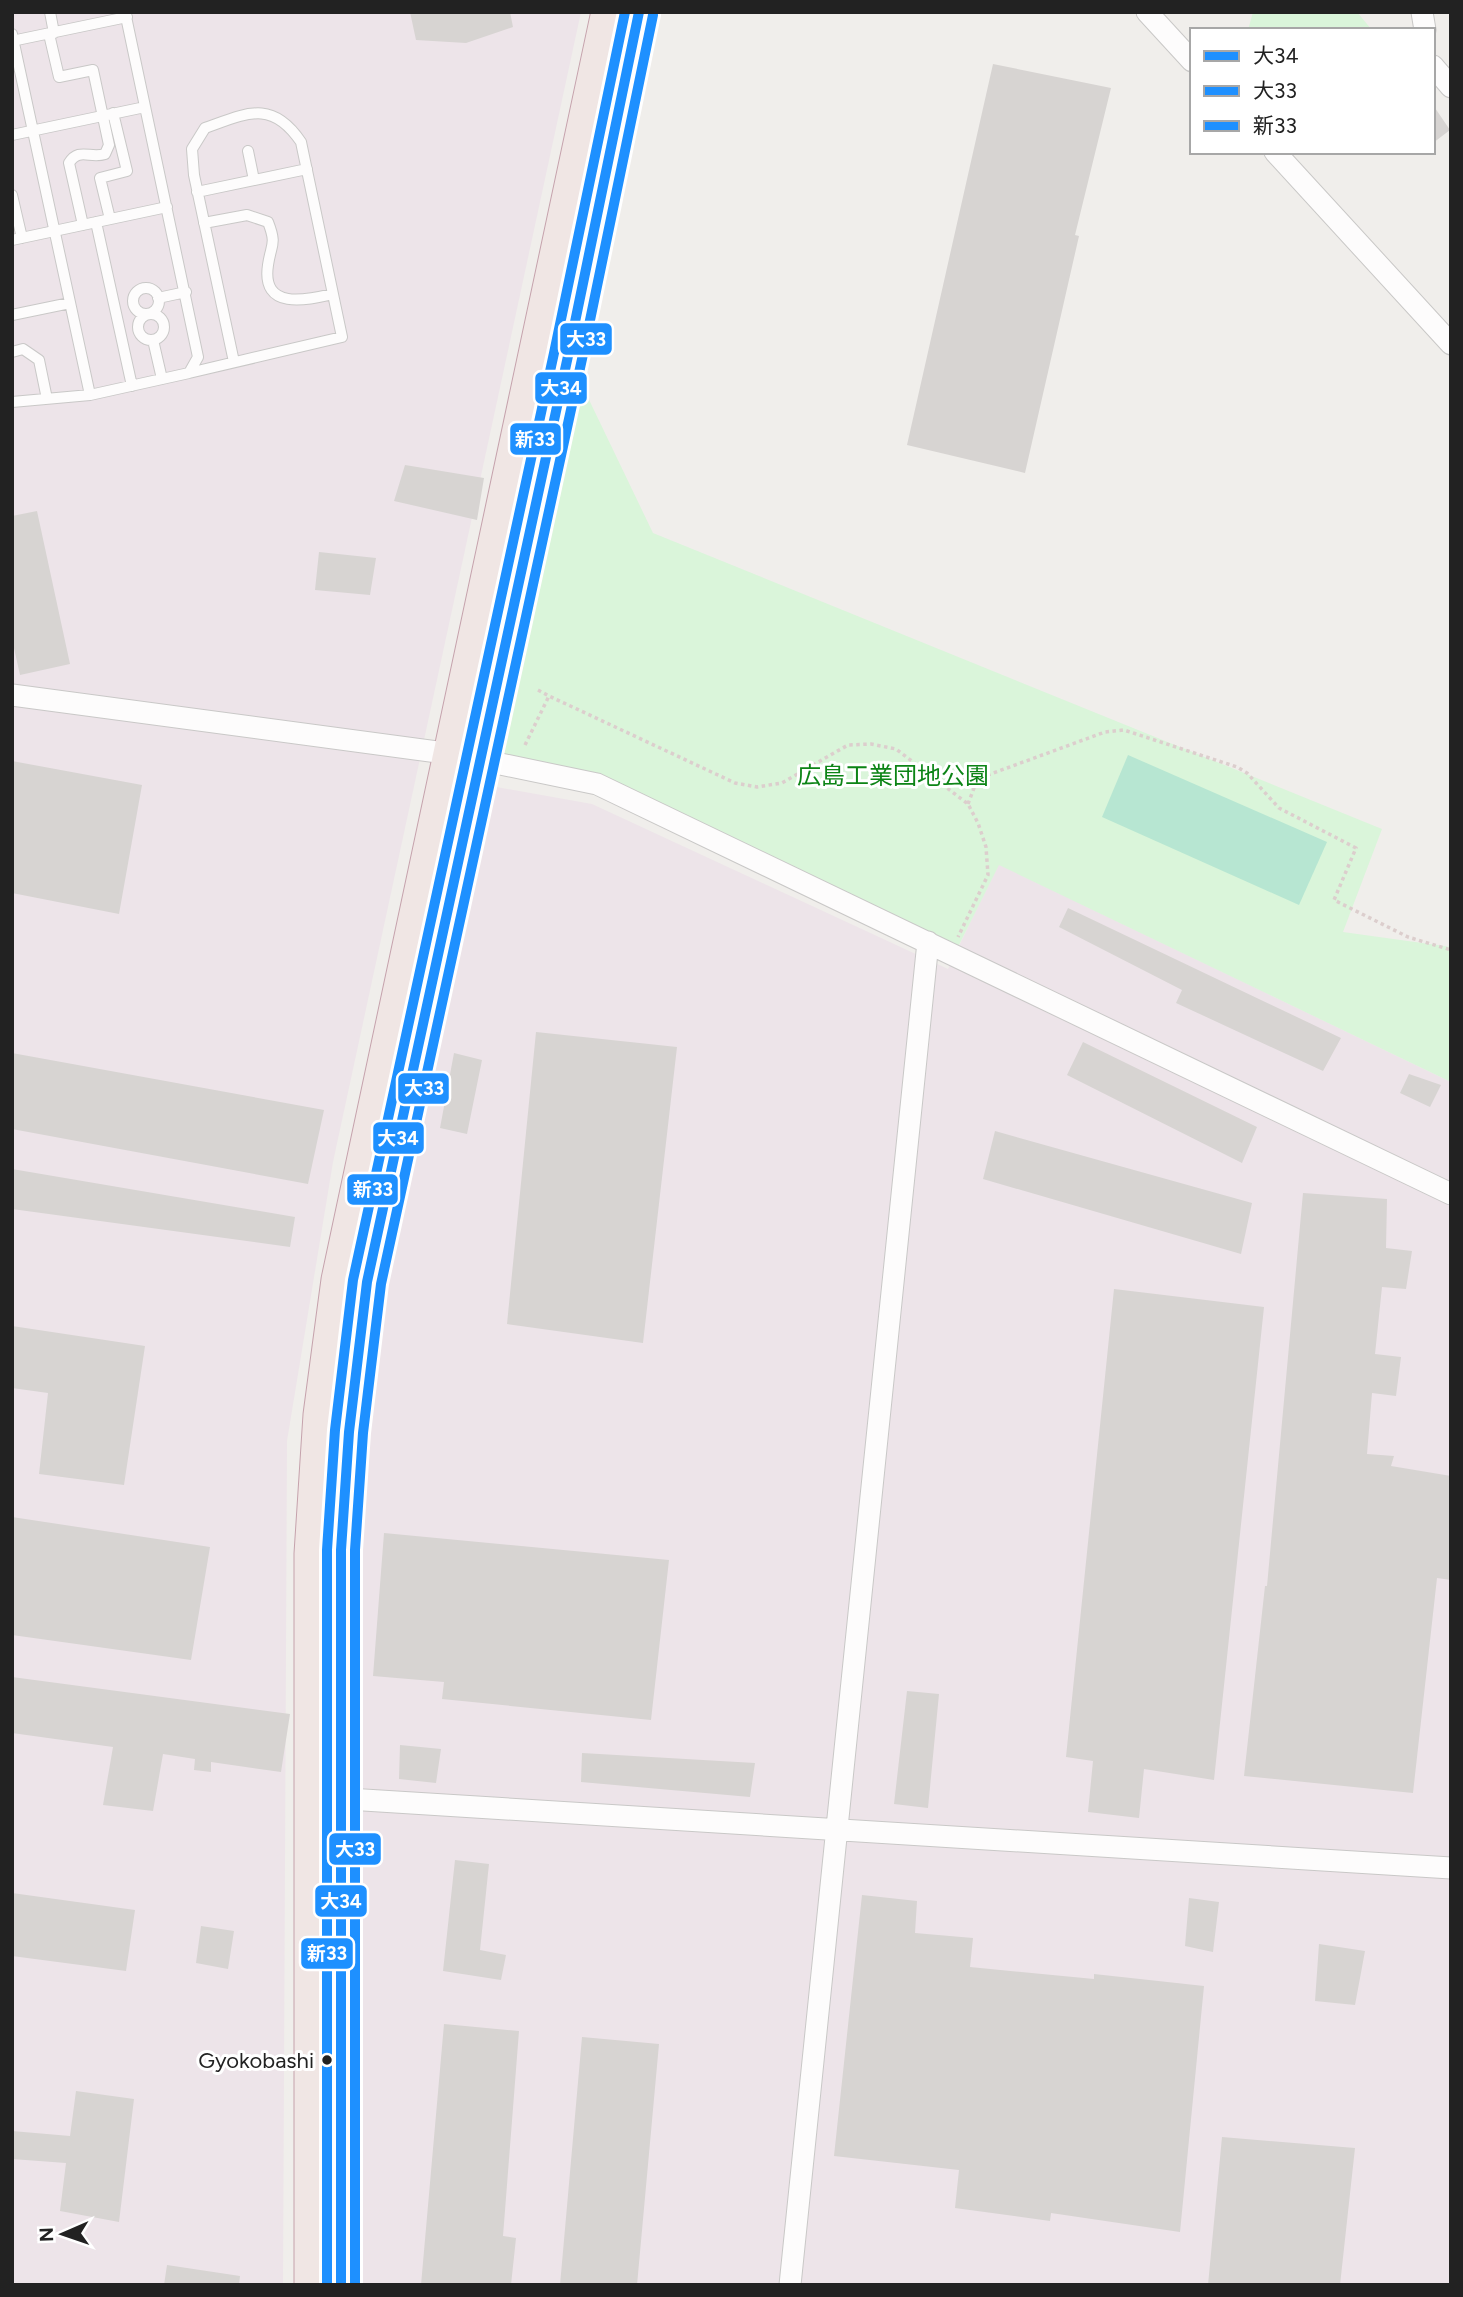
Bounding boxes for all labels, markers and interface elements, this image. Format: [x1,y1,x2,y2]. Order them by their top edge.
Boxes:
legend [1190,28,1435,154]
text: 大34 [1253,43,1298,68]
text: 大33 [1253,78,1297,103]
text: 新33 [1253,113,1297,138]
line badge: 大33 [559,322,613,356]
text: 大33 [566,328,606,351]
line badge: 大34 [534,371,588,405]
text: 大34 [540,377,582,400]
line badge: 新33 [509,422,562,456]
text: 新33 [515,428,555,451]
park label: 広島工業団地公園 [797,761,989,790]
line badge: 大33 [397,1072,450,1105]
text: 大33 [404,1077,444,1100]
line badge: 大34 [372,1121,425,1155]
text: 大34 [377,1127,419,1150]
line badge: 新33 [346,1173,399,1206]
text: 新33 [353,1178,393,1201]
line badge: 大33 [328,1832,382,1866]
text: 大33 [335,1838,375,1861]
line badge: 大34 [314,1884,368,1918]
text: 大34 [320,1890,362,1913]
line badge: 新33 [300,1937,354,1970]
text: 新33 [307,1942,347,1965]
place label: Gyokobashi [198,2047,314,2074]
marker: Gyokobashi [320,2053,334,2067]
north arrow [28,2199,98,2269]
text: N [35,2227,58,2242]

